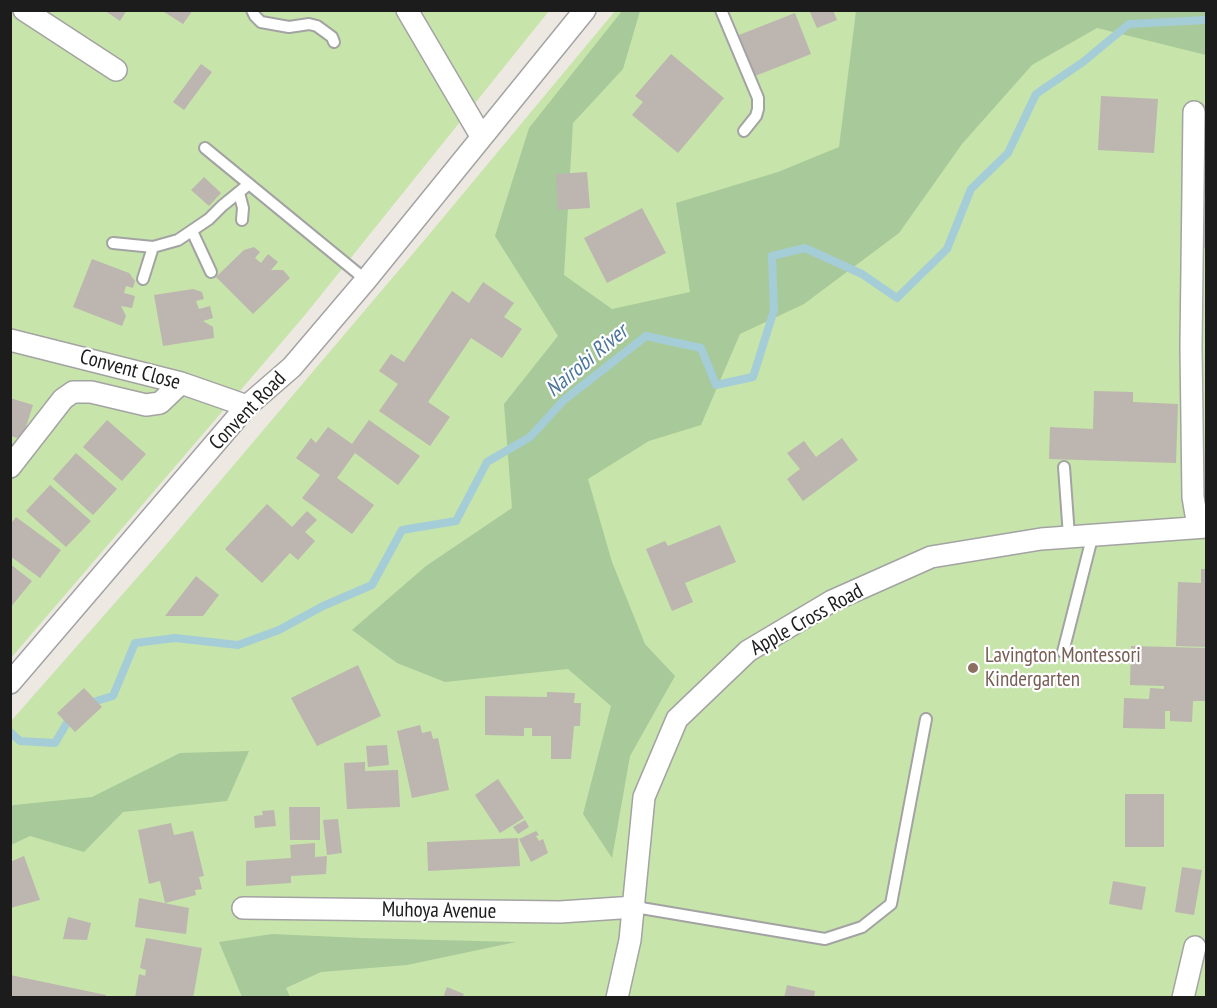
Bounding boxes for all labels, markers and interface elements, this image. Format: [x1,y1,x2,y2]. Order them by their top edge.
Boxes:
water label: Nairobi River [541,319,633,403]
street label: Convent Close [77,345,183,395]
street label: Convent Road [204,366,292,456]
street label: Apple Cross Road [746,579,868,661]
place label: Lavington Montessori Kindergarten [985,643,1141,693]
marker: Lavington Montessori Kindergarten [966,661,980,675]
street label: Muhoya Avenue [382,897,496,925]

